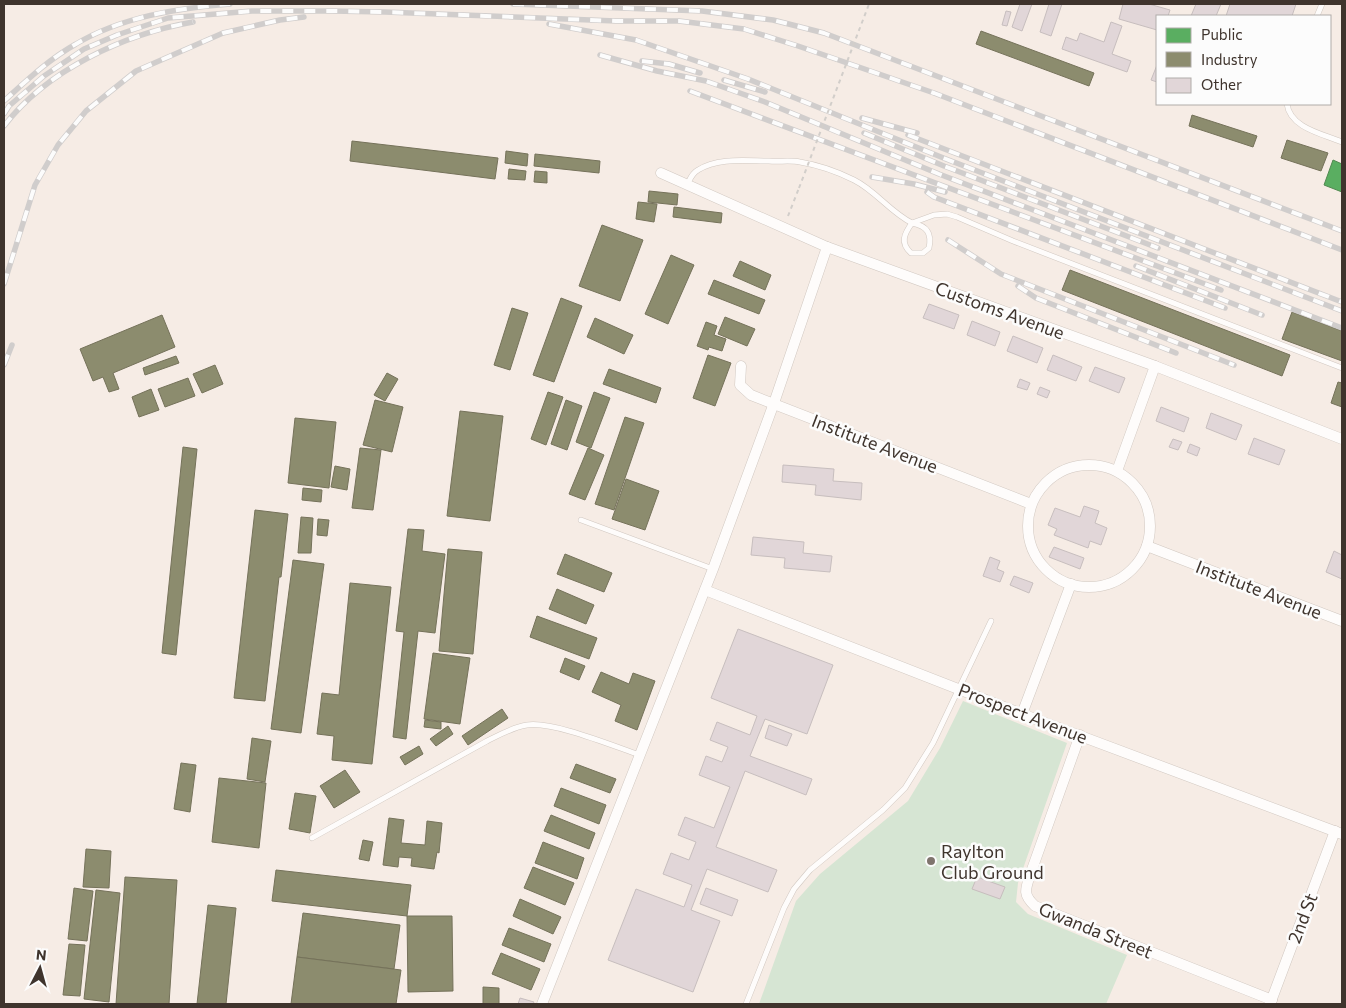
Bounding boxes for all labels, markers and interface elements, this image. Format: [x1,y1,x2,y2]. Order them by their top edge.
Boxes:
legend [1156,15,1331,105]
text: Public [1201,25,1243,43]
text: Industry [1201,50,1258,68]
text: Other [1201,75,1242,93]
street label: Customs Avenue [932,276,1068,344]
street label: Institute Avenue [809,409,941,477]
street label: Institute Avenue [1193,555,1325,623]
street label: Prospect Avenue [955,678,1091,748]
place label: Raylton Club Ground [941,840,1044,883]
marker: Raylton Club Ground [925,855,937,867]
street label: 2nd St [1282,890,1322,946]
street label: Gwanda Street [1036,897,1156,963]
north arrow [15,943,65,993]
text: N [35,946,48,964]

